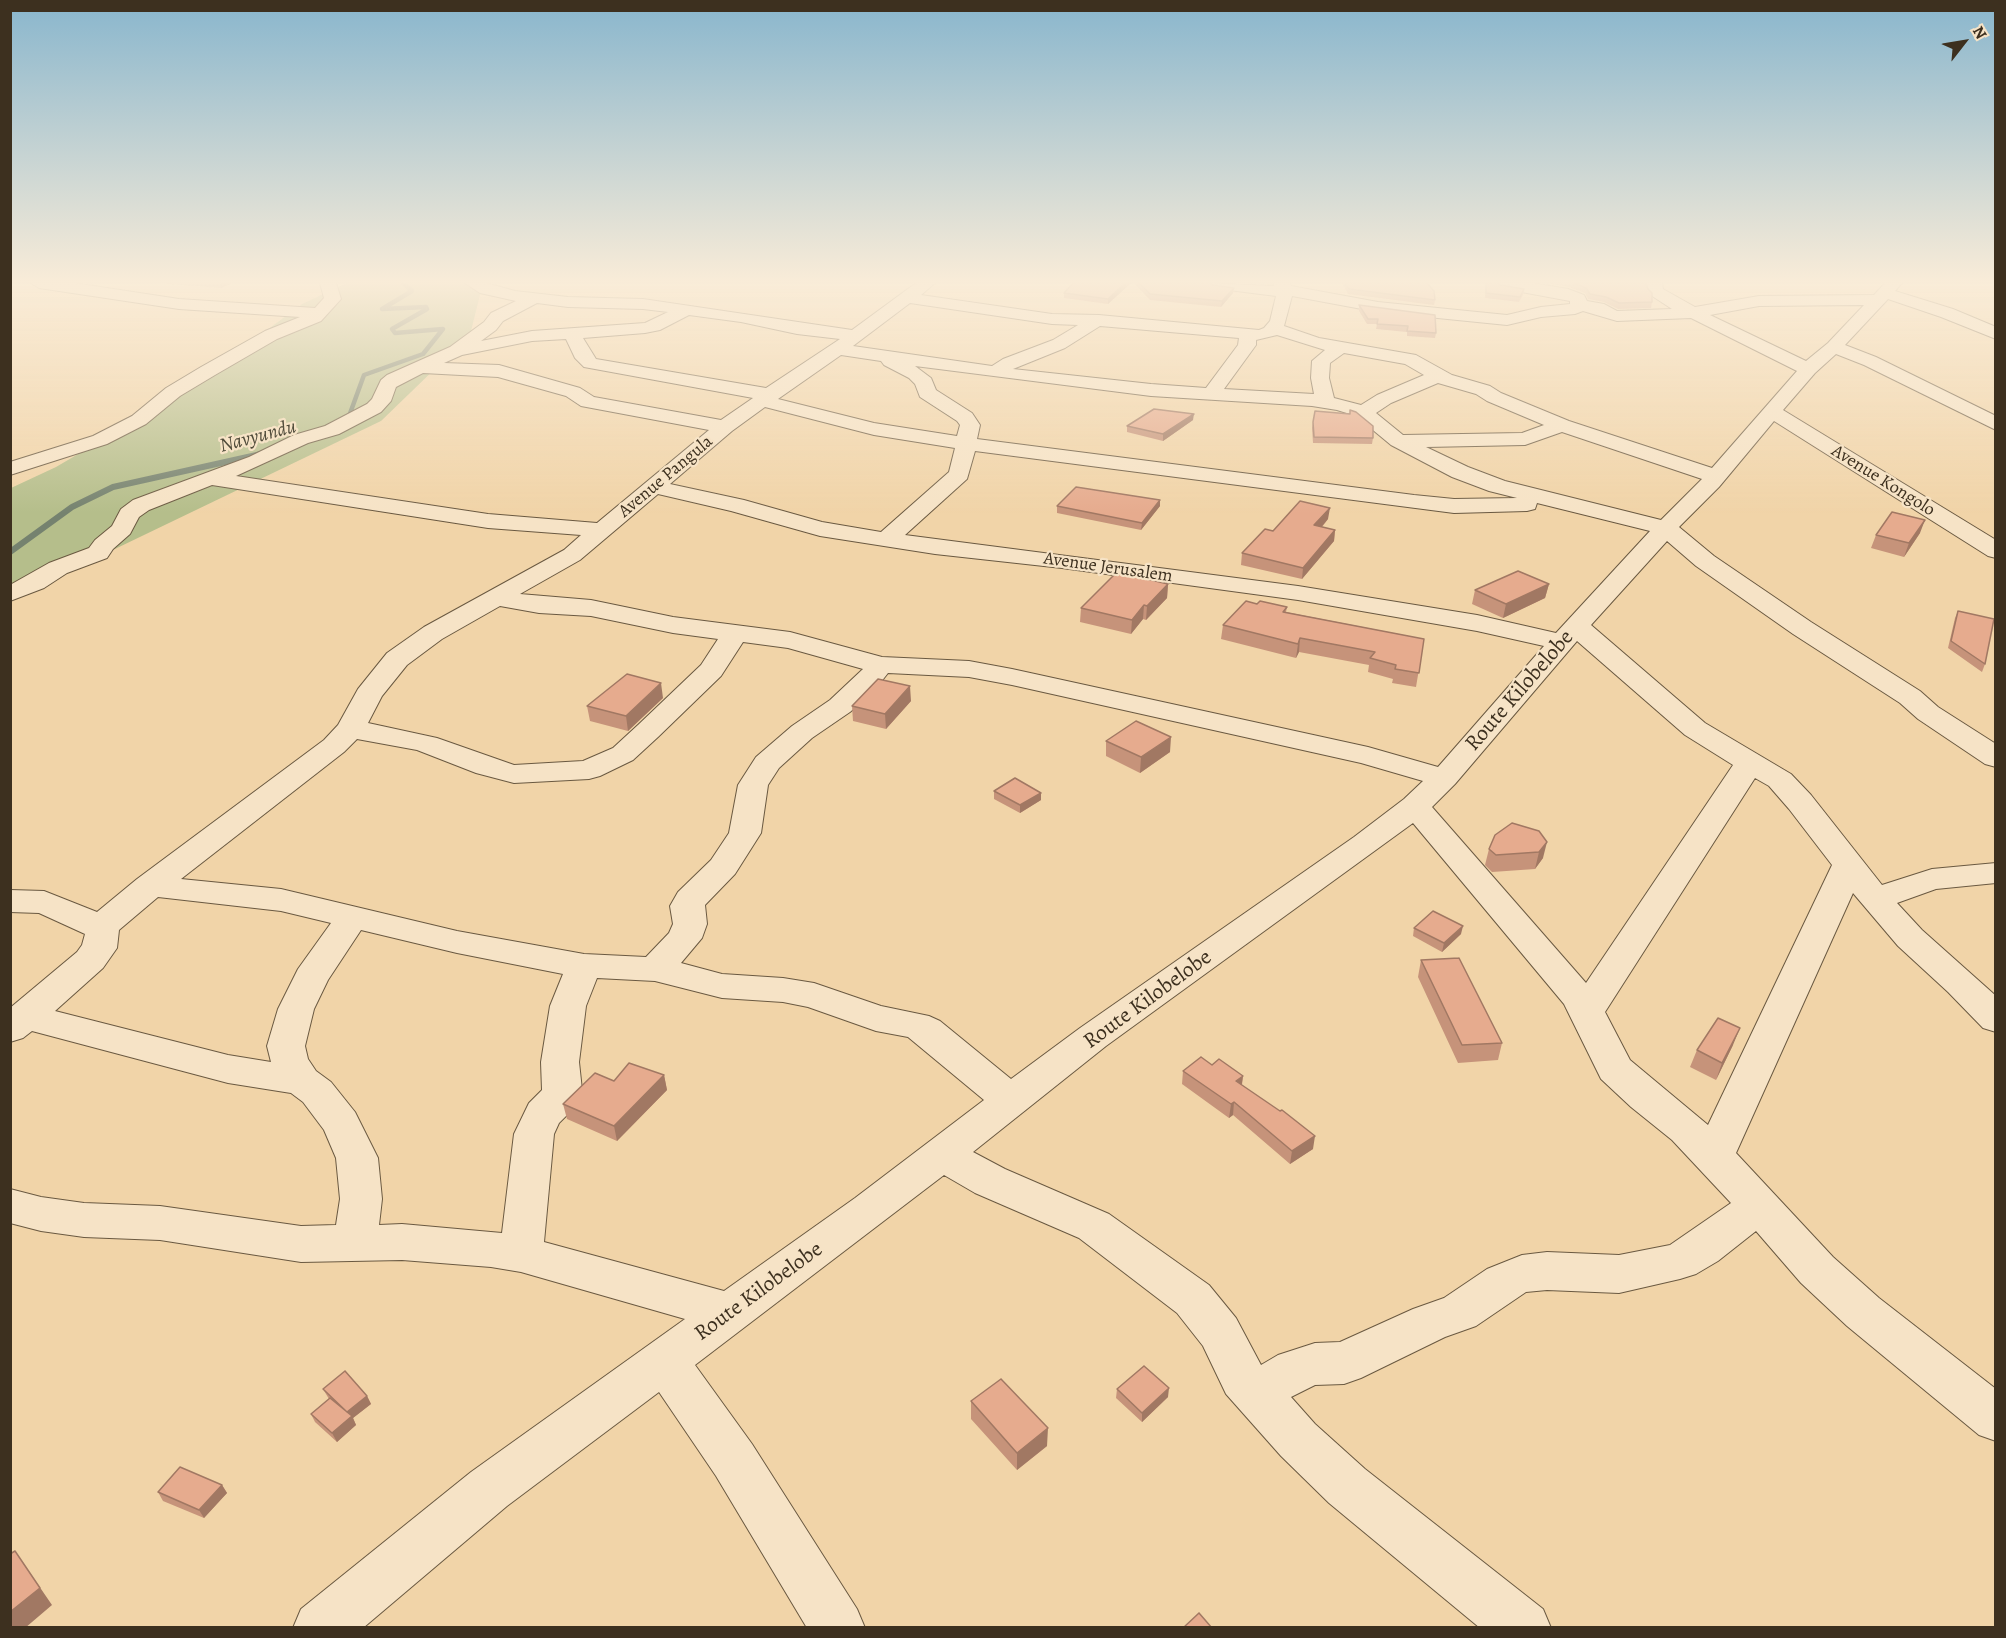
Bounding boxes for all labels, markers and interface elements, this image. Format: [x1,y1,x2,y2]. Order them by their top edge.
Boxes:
north arrow [1934,12,1994,72]
text: N [1967,22,1992,43]
water label: Navyundu [217,415,299,459]
street label: Avenue Pangula [614,431,718,523]
street label: Avenue Kongolo [1827,441,1939,521]
street label: Avenue Jerusalem [1042,548,1174,588]
street label: Route Kilobelobe [1460,625,1580,757]
street label: Route Kilobelobe [1079,945,1217,1055]
street label: Route Kilobelobe [690,1237,828,1347]

